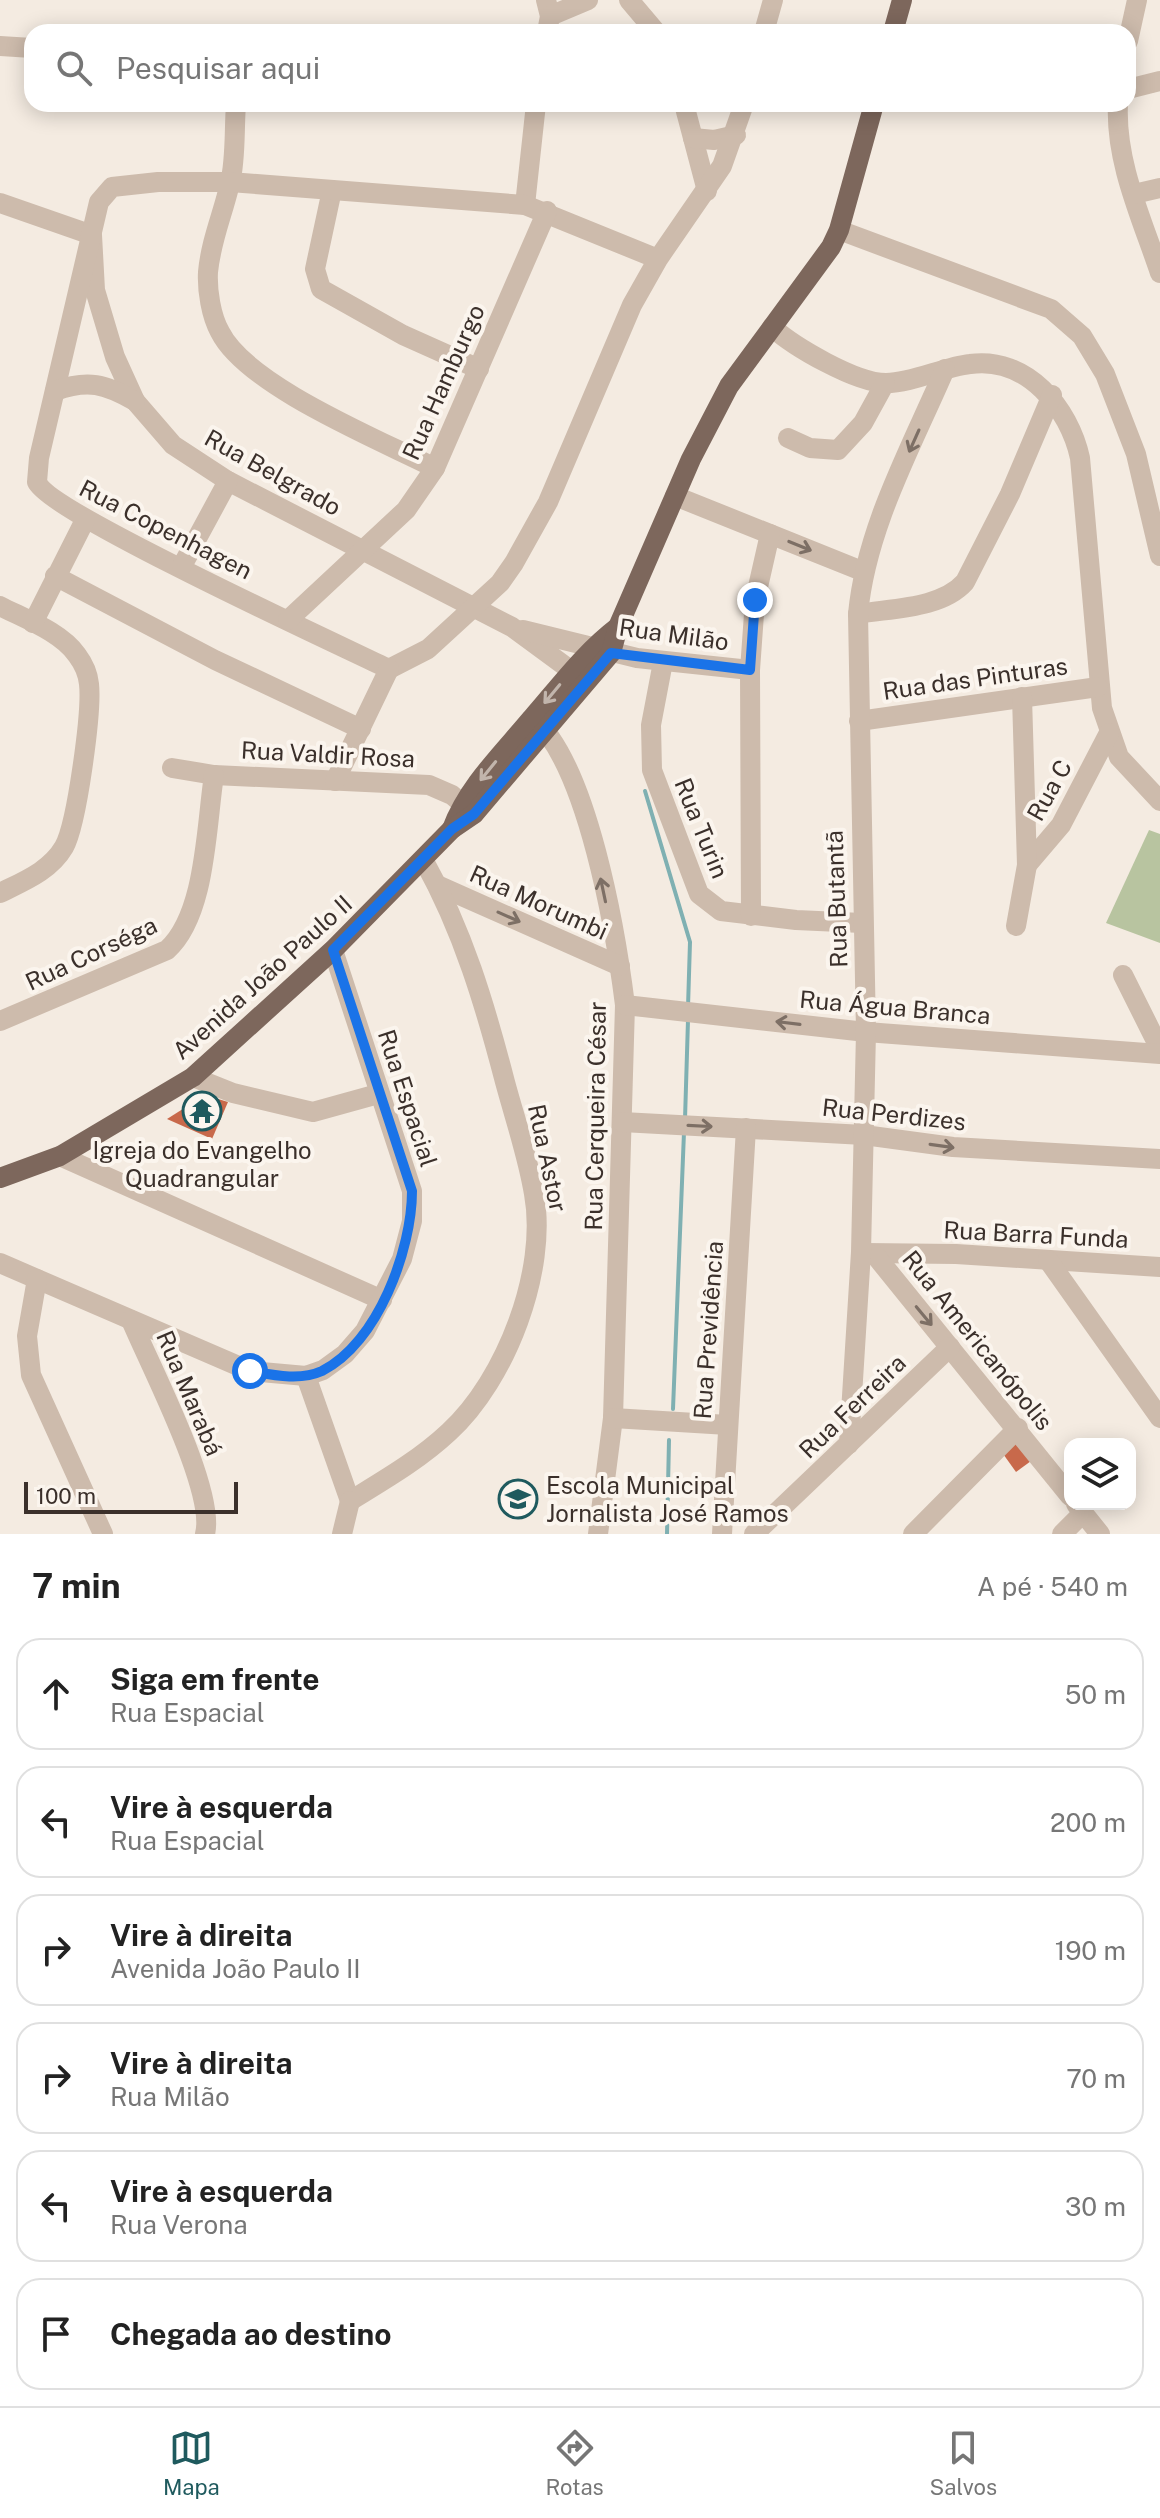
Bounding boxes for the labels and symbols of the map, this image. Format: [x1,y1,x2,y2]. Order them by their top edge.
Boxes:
street label: Rua Hamburgo [396,300,490,464]
street label: Rua Belgrado [200,423,346,521]
one-way arrow [906,428,921,452]
street label: Rua Copenhagen [75,473,257,585]
one-way arrow [787,540,812,554]
route end [737,582,773,618]
street label: Rua Milão [617,612,731,656]
street label: Rua das Pinturas [881,651,1069,705]
one-way arrow [543,684,561,704]
street label: Rua Valdir Rosa [240,735,416,773]
street label: Rua C [1021,755,1077,825]
one-way arrow [479,760,496,781]
street label: Rua Turin [669,774,735,882]
street label: Rua Butantã [820,830,852,968]
street label: Rua Morumbi [466,859,612,945]
one-way arrow [595,878,610,903]
street label: Avenida João Paulo II [167,889,357,1065]
street label: Rua Corséga [21,910,161,996]
one-way arrow [496,910,521,925]
street label: Rua Água Branca [798,985,992,1029]
street label: Rua Cerqueira César [579,1001,611,1231]
one-way arrow [776,1015,801,1030]
street label: Rua Espacial [373,1026,443,1170]
temple icon: Igreja do Evangelho Quadrangular [181,1090,223,1132]
street label: Rua Perdizes [821,1093,967,1135]
street label: Rua Astor [523,1101,573,1215]
one-way arrow [686,1119,713,1134]
place label: Igreja do Evangelho Quadrangular [92,1136,312,1192]
one-way arrow [928,1138,955,1153]
street label: Rua Barra Funda [943,1215,1129,1253]
street label: Rua Previdência [688,1240,728,1420]
street label: Rua Americanópolis [897,1245,1059,1435]
one-way arrow [915,1305,933,1326]
street label: Rua Marabá [151,1326,229,1460]
street label: Rua Ferreira [793,1348,911,1464]
route start [232,1353,268,1389]
place label: Escola Municipal Jornalista José Ramos [546,1471,789,1527]
scale bar [24,1478,238,1514]
school or university icon: Escola Municipal Jornalista José Ramos [497,1478,539,1520]

